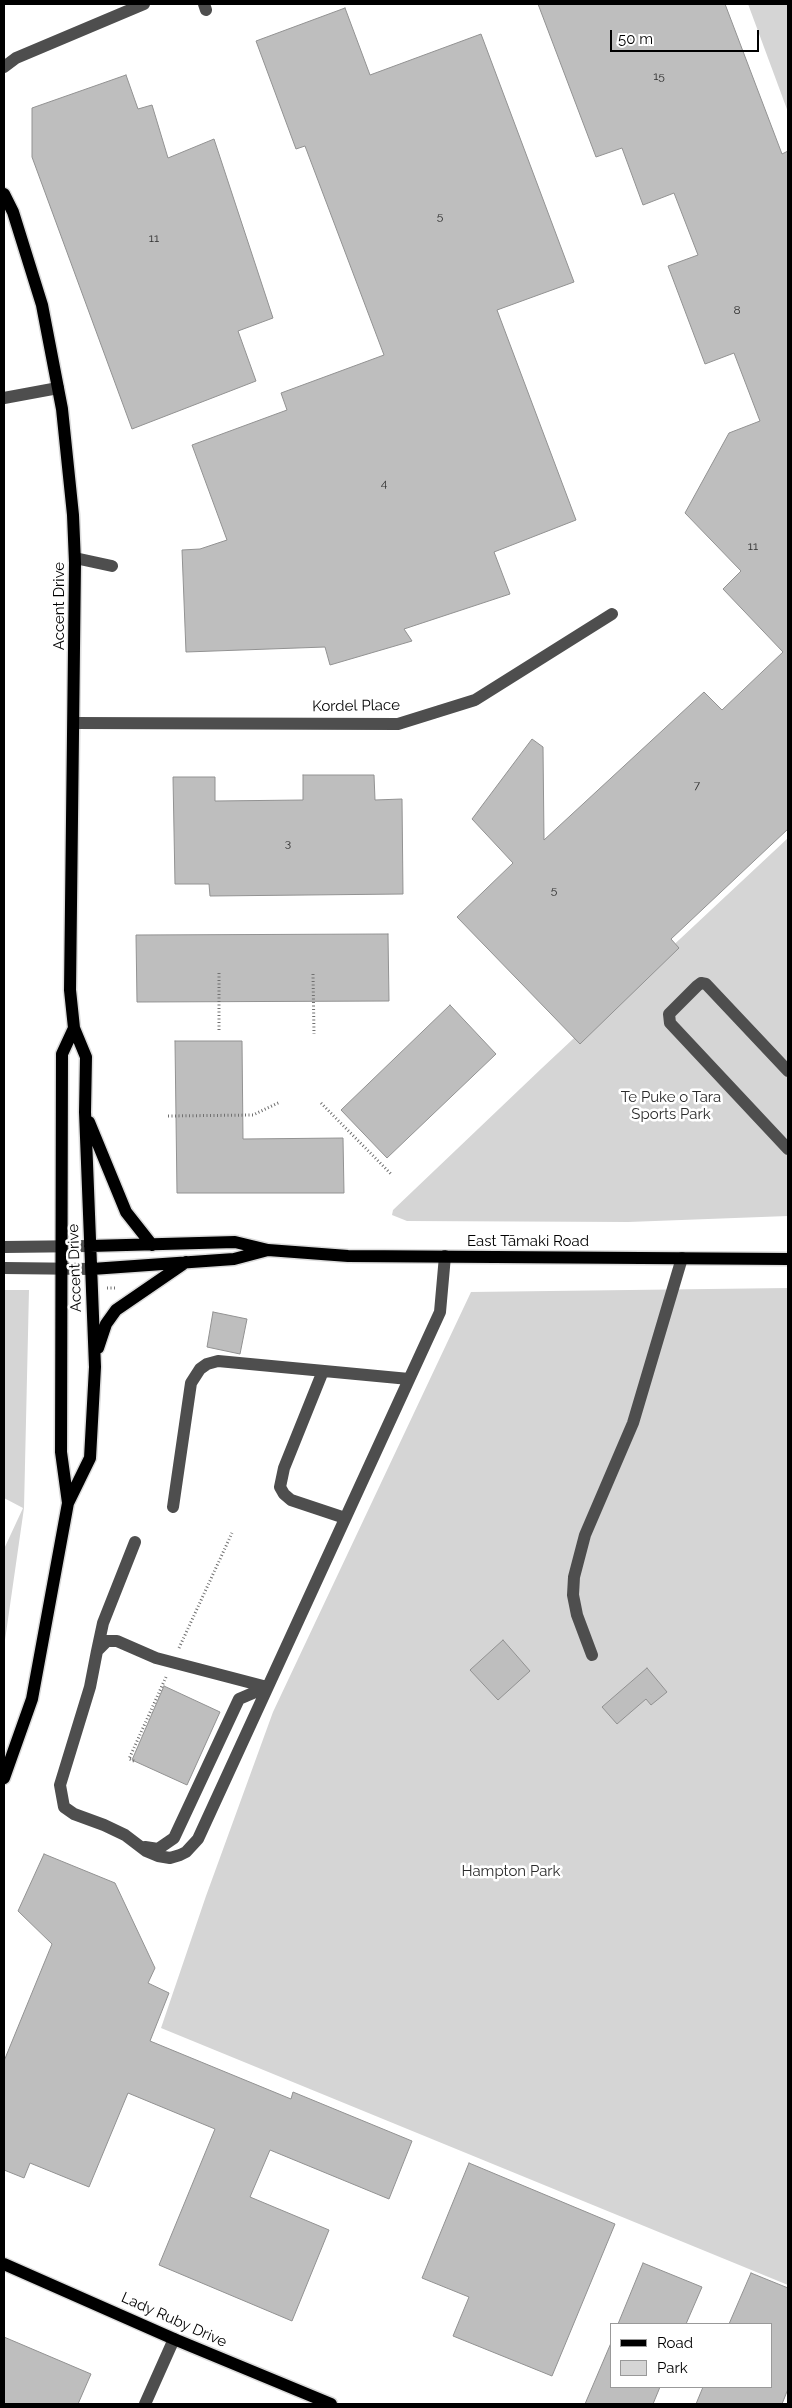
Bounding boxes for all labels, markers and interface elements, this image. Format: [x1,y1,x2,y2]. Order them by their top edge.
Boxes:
scale bar [612,20,761,52]
text: 50 m [618,30,653,48]
house number: 15 [653,69,665,83]
house number: 5 [437,209,443,223]
house number: 11 [149,231,159,245]
house number: 8 [733,303,741,317]
house number: 4 [381,476,387,490]
house number: 11 [748,539,758,553]
street label: Accent Drive [50,562,68,650]
street label: Kordel Place [312,696,400,716]
house number: 7 [694,778,700,792]
house number: 3 [285,836,291,850]
house number: 5 [551,883,557,897]
park label: Te Puke o Tara Sports Park [621,1088,721,1123]
street label: Accent Drive [64,1224,86,1312]
street label: East Tāmaki Road [467,1232,589,1250]
park label: Hampton Park [461,1862,561,1880]
street label: Lady Ruby Drive [118,2289,230,2351]
legend [610,2323,772,2388]
text: Road [657,2334,693,2352]
text: Park [657,2359,688,2377]

